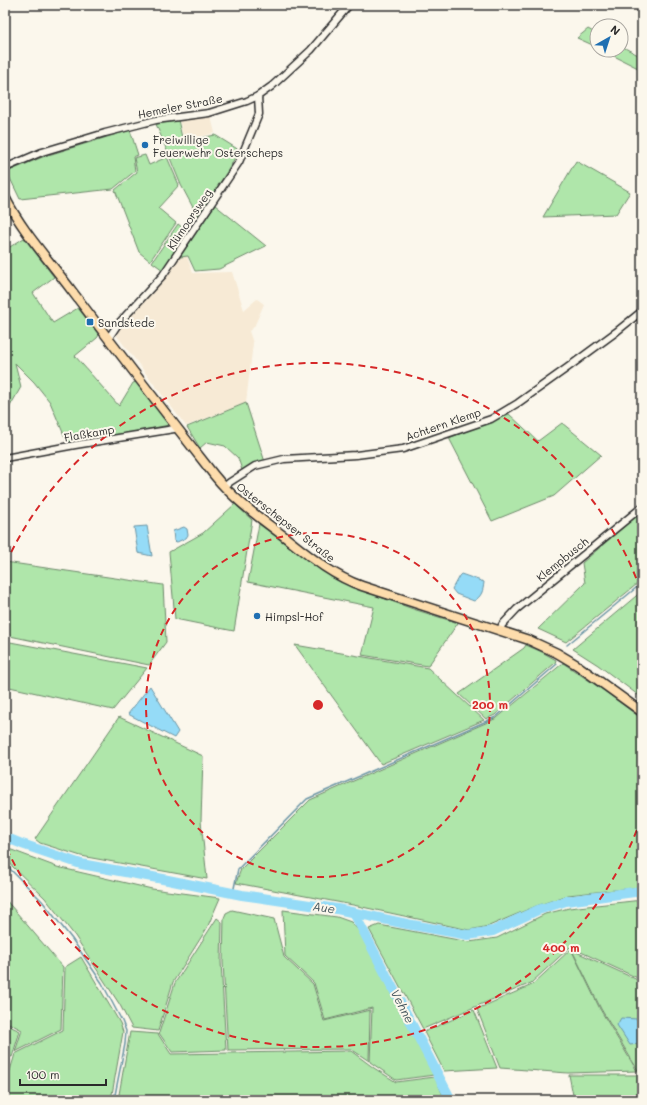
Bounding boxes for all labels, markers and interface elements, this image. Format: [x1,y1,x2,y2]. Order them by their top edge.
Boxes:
north arrow [589,18,629,58]
text: N [608,21,624,38]
street label: Hemeler Straße [136,90,224,122]
place label: Freiwillige Feuerwehr Osterscheps [153,132,283,160]
marker: Freiwillige Feuerwehr Osterscheps [140,140,150,150]
street label: Klümoorsweg [163,186,215,252]
place label: Sandstede [98,315,155,330]
marker: Sandstede [85,317,95,327]
street label: Achtern Klemp [403,404,483,444]
street label: Flaßkamp [63,421,116,445]
street label: Osterschepser Straße [234,479,339,565]
street label: Klempbusch [533,533,591,585]
place label: Himpsl-Hof [265,609,324,624]
marker: Himpsl-Hof [252,611,262,621]
text: 200 m [472,696,508,712]
centre of rings [311,698,325,712]
water label: Aue [312,897,336,917]
text: 400 m [543,939,579,955]
water label: Vehne [388,986,418,1026]
scale bar [20,1061,106,1087]
text: 100 m [26,1066,60,1082]

